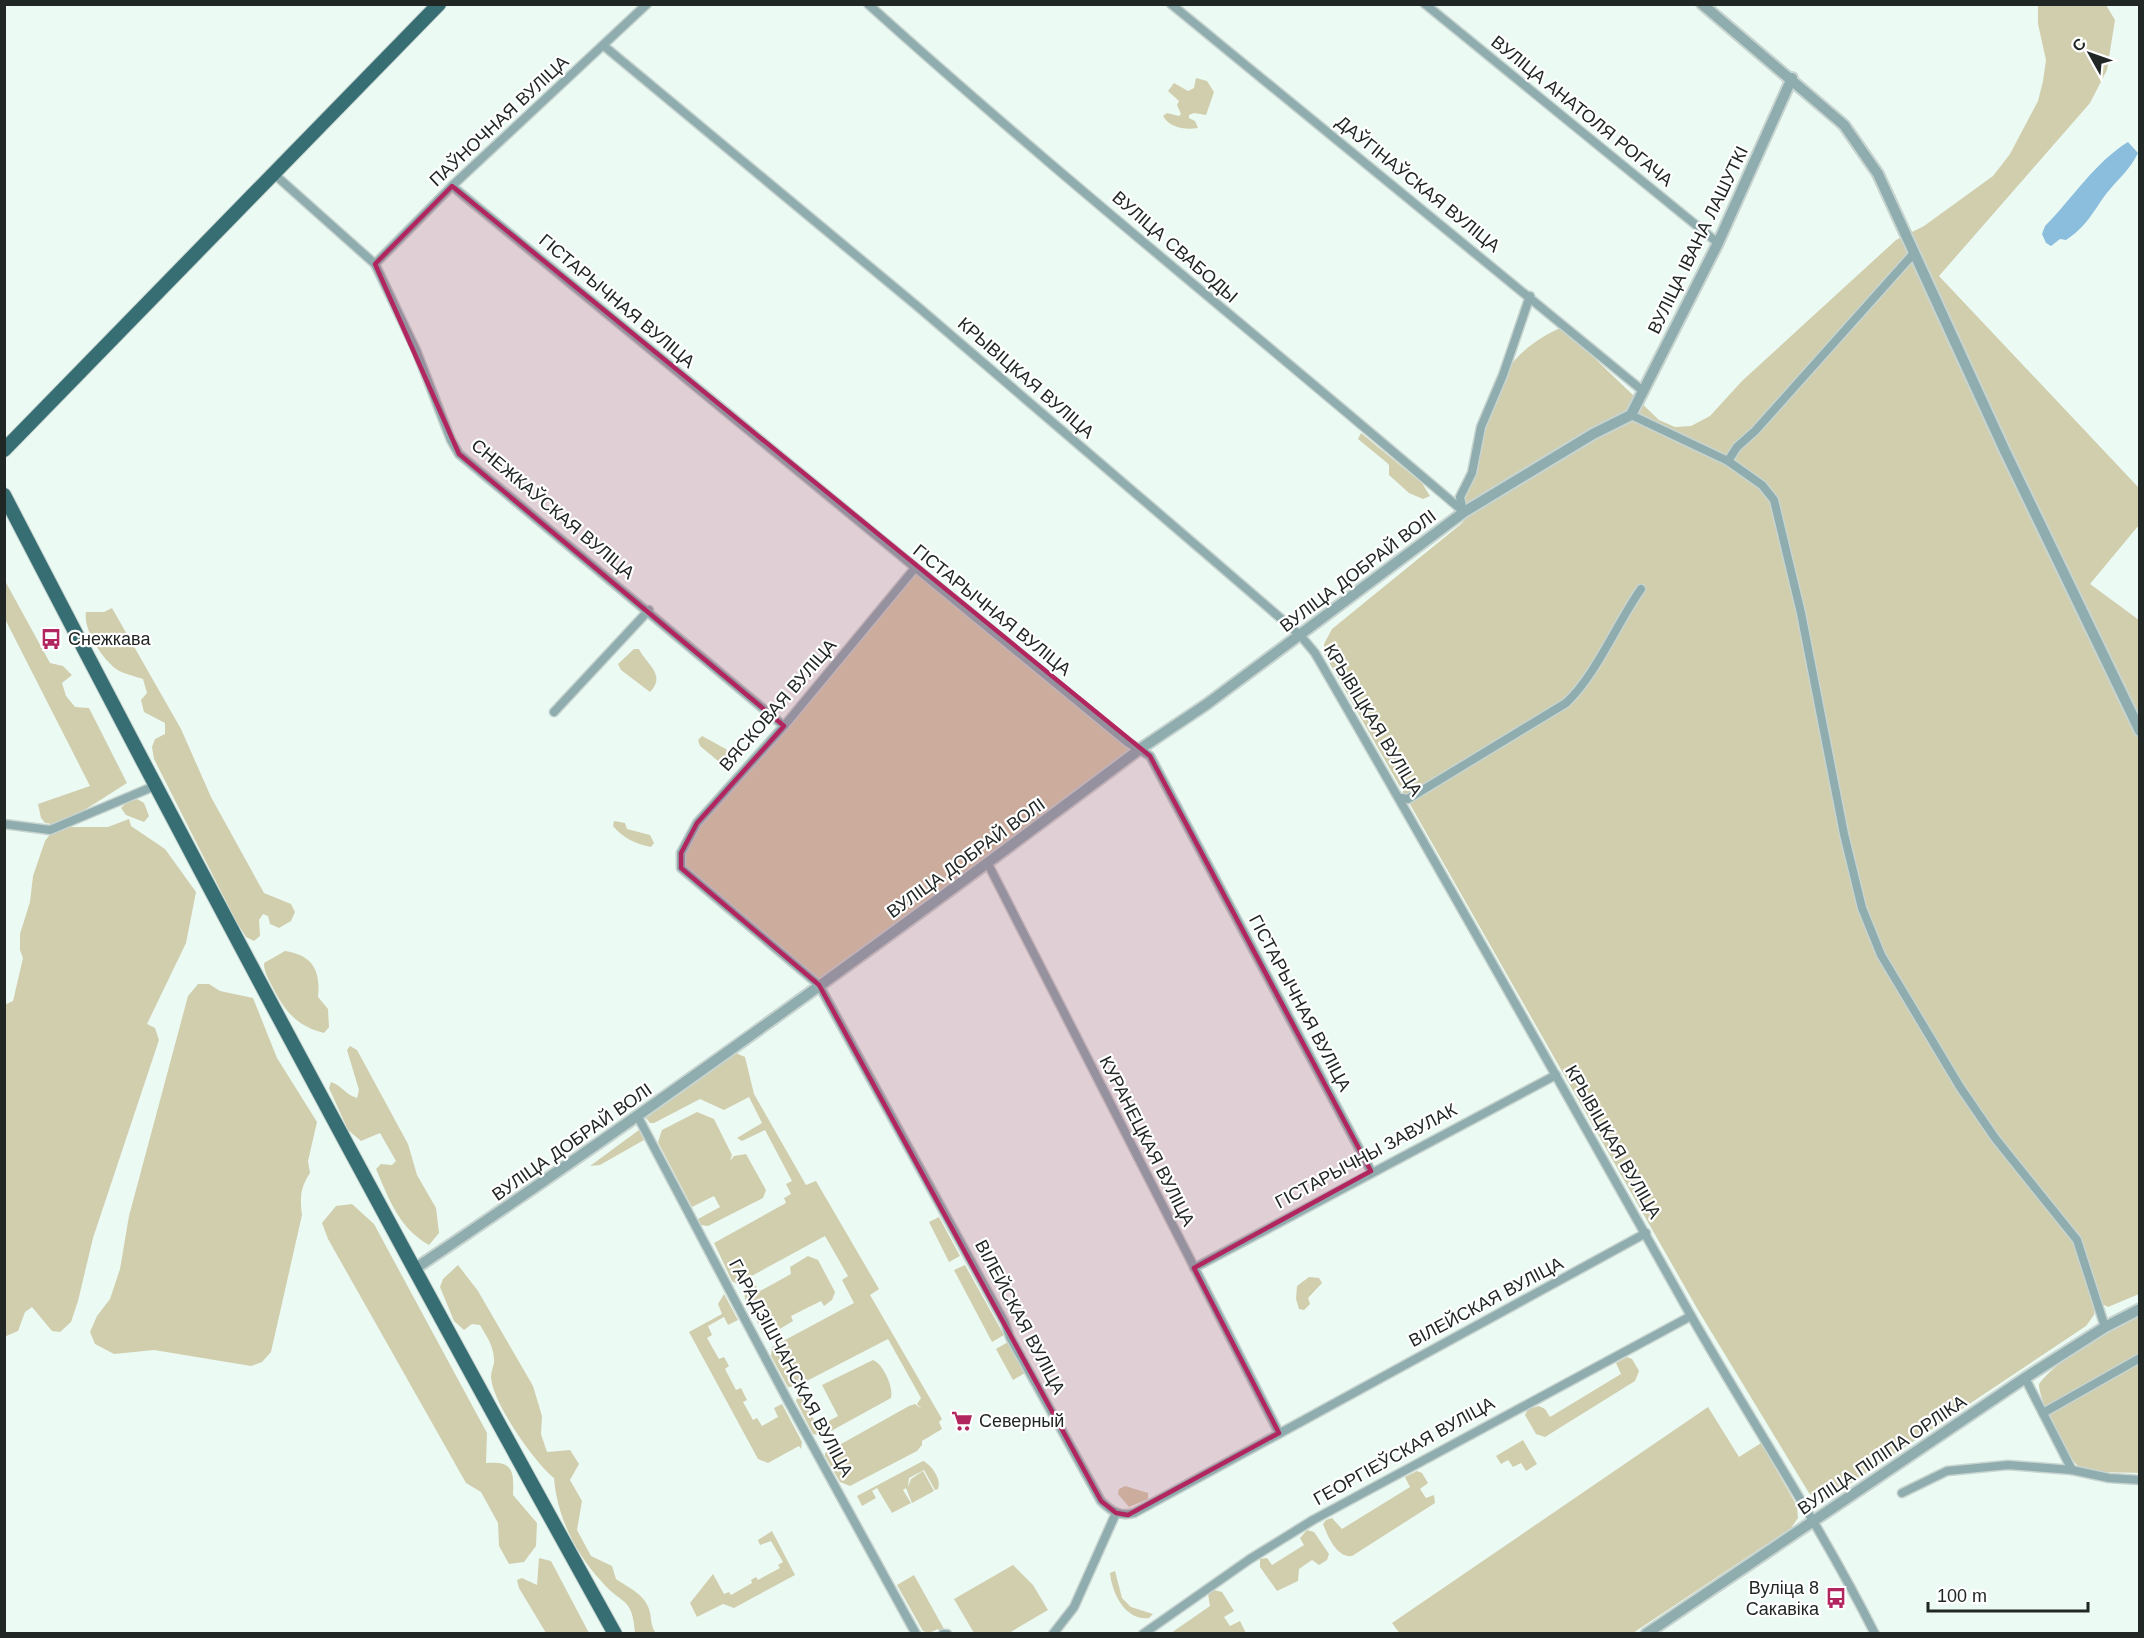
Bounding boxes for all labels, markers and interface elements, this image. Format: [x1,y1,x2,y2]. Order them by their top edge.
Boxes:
north arrow [2060,24,2120,84]
street label: ВУЛІЦА АНАТОЛЯ РОГАЧА [1487,32,1677,190]
text: С [2069,34,2089,55]
street label: ПАЎНОЧНАЯ ВУЛІЦА [425,51,573,191]
street label: ДАЎГІНАЎСКАЯ ВУЛІЦА [1332,111,1504,256]
street label: ВУЛІЦА ІВАНА ЛАШУТКІ [1644,143,1752,337]
street label: ВУЛІЦА СВАБОДЫ [1108,187,1242,307]
street label: ГІСТАРЫЧНАЯ ВУЛІЦА [535,230,699,372]
street label: КРЫВІЦКАЯ ВУЛІЦА [954,313,1098,443]
street label: СНЕЖКАЎСКАЯ ВУЛІЦА [468,434,639,583]
street label: ВУЛІЦА ДОБРАЙ ВОЛІ [1275,505,1440,636]
street label: ГІСТАРЫЧНАЯ ВУЛІЦА [909,540,1075,680]
bus stop icon: Снежкава [39,627,63,651]
place label: Снежкава [68,629,151,649]
street label: ВЯСКОВАЯ ВУЛІЦА [716,635,840,775]
street label: КРЫВІЦКАЯ ВУЛІЦА [1320,640,1426,800]
street label: ВУЛІЦА ДОБРАЙ ВОЛІ [883,793,1049,922]
street label: ГІСТАРЫЧНАЯ ВУЛІЦА [1245,911,1355,1095]
street label: КУРАНЕЦКАЯ ВУЛІЦА [1095,1053,1199,1229]
street label: КРЫВІЦКАЯ ВУЛІЦА [1561,1062,1665,1222]
street label: ВУЛІЦА ДОБРАЙ ВОЛІ [488,1078,656,1205]
street label: ГІСТАРЫЧНЫ ЗАВУЛАК [1272,1099,1461,1212]
street label: ВІЛЕЙСКАЯ ВУЛІЦА [971,1236,1070,1397]
street label: ВІЛЕЙСКАЯ ВУЛІЦА [1405,1252,1566,1351]
street label: ГАРАДЗІШЧАНСКАЯ ВУЛІЦА [725,1256,857,1480]
street label: ВУЛІЦА ПІЛІПА ОРЛІКА [1794,1391,1970,1519]
street label: ГЕОРГІЕЎСКАЯ ВУЛІЦА [1310,1392,1498,1509]
supermarket icon: Северный [950,1409,974,1433]
place label: Северный [979,1411,1064,1431]
scale bar [1928,1575,2088,1613]
place label: Вуліца 8 Сакавіка [1746,1578,1820,1619]
bus stop icon: Вуліца 8 Сакавіка [1824,1586,1848,1610]
text: 100 m [1937,1586,1987,1606]

